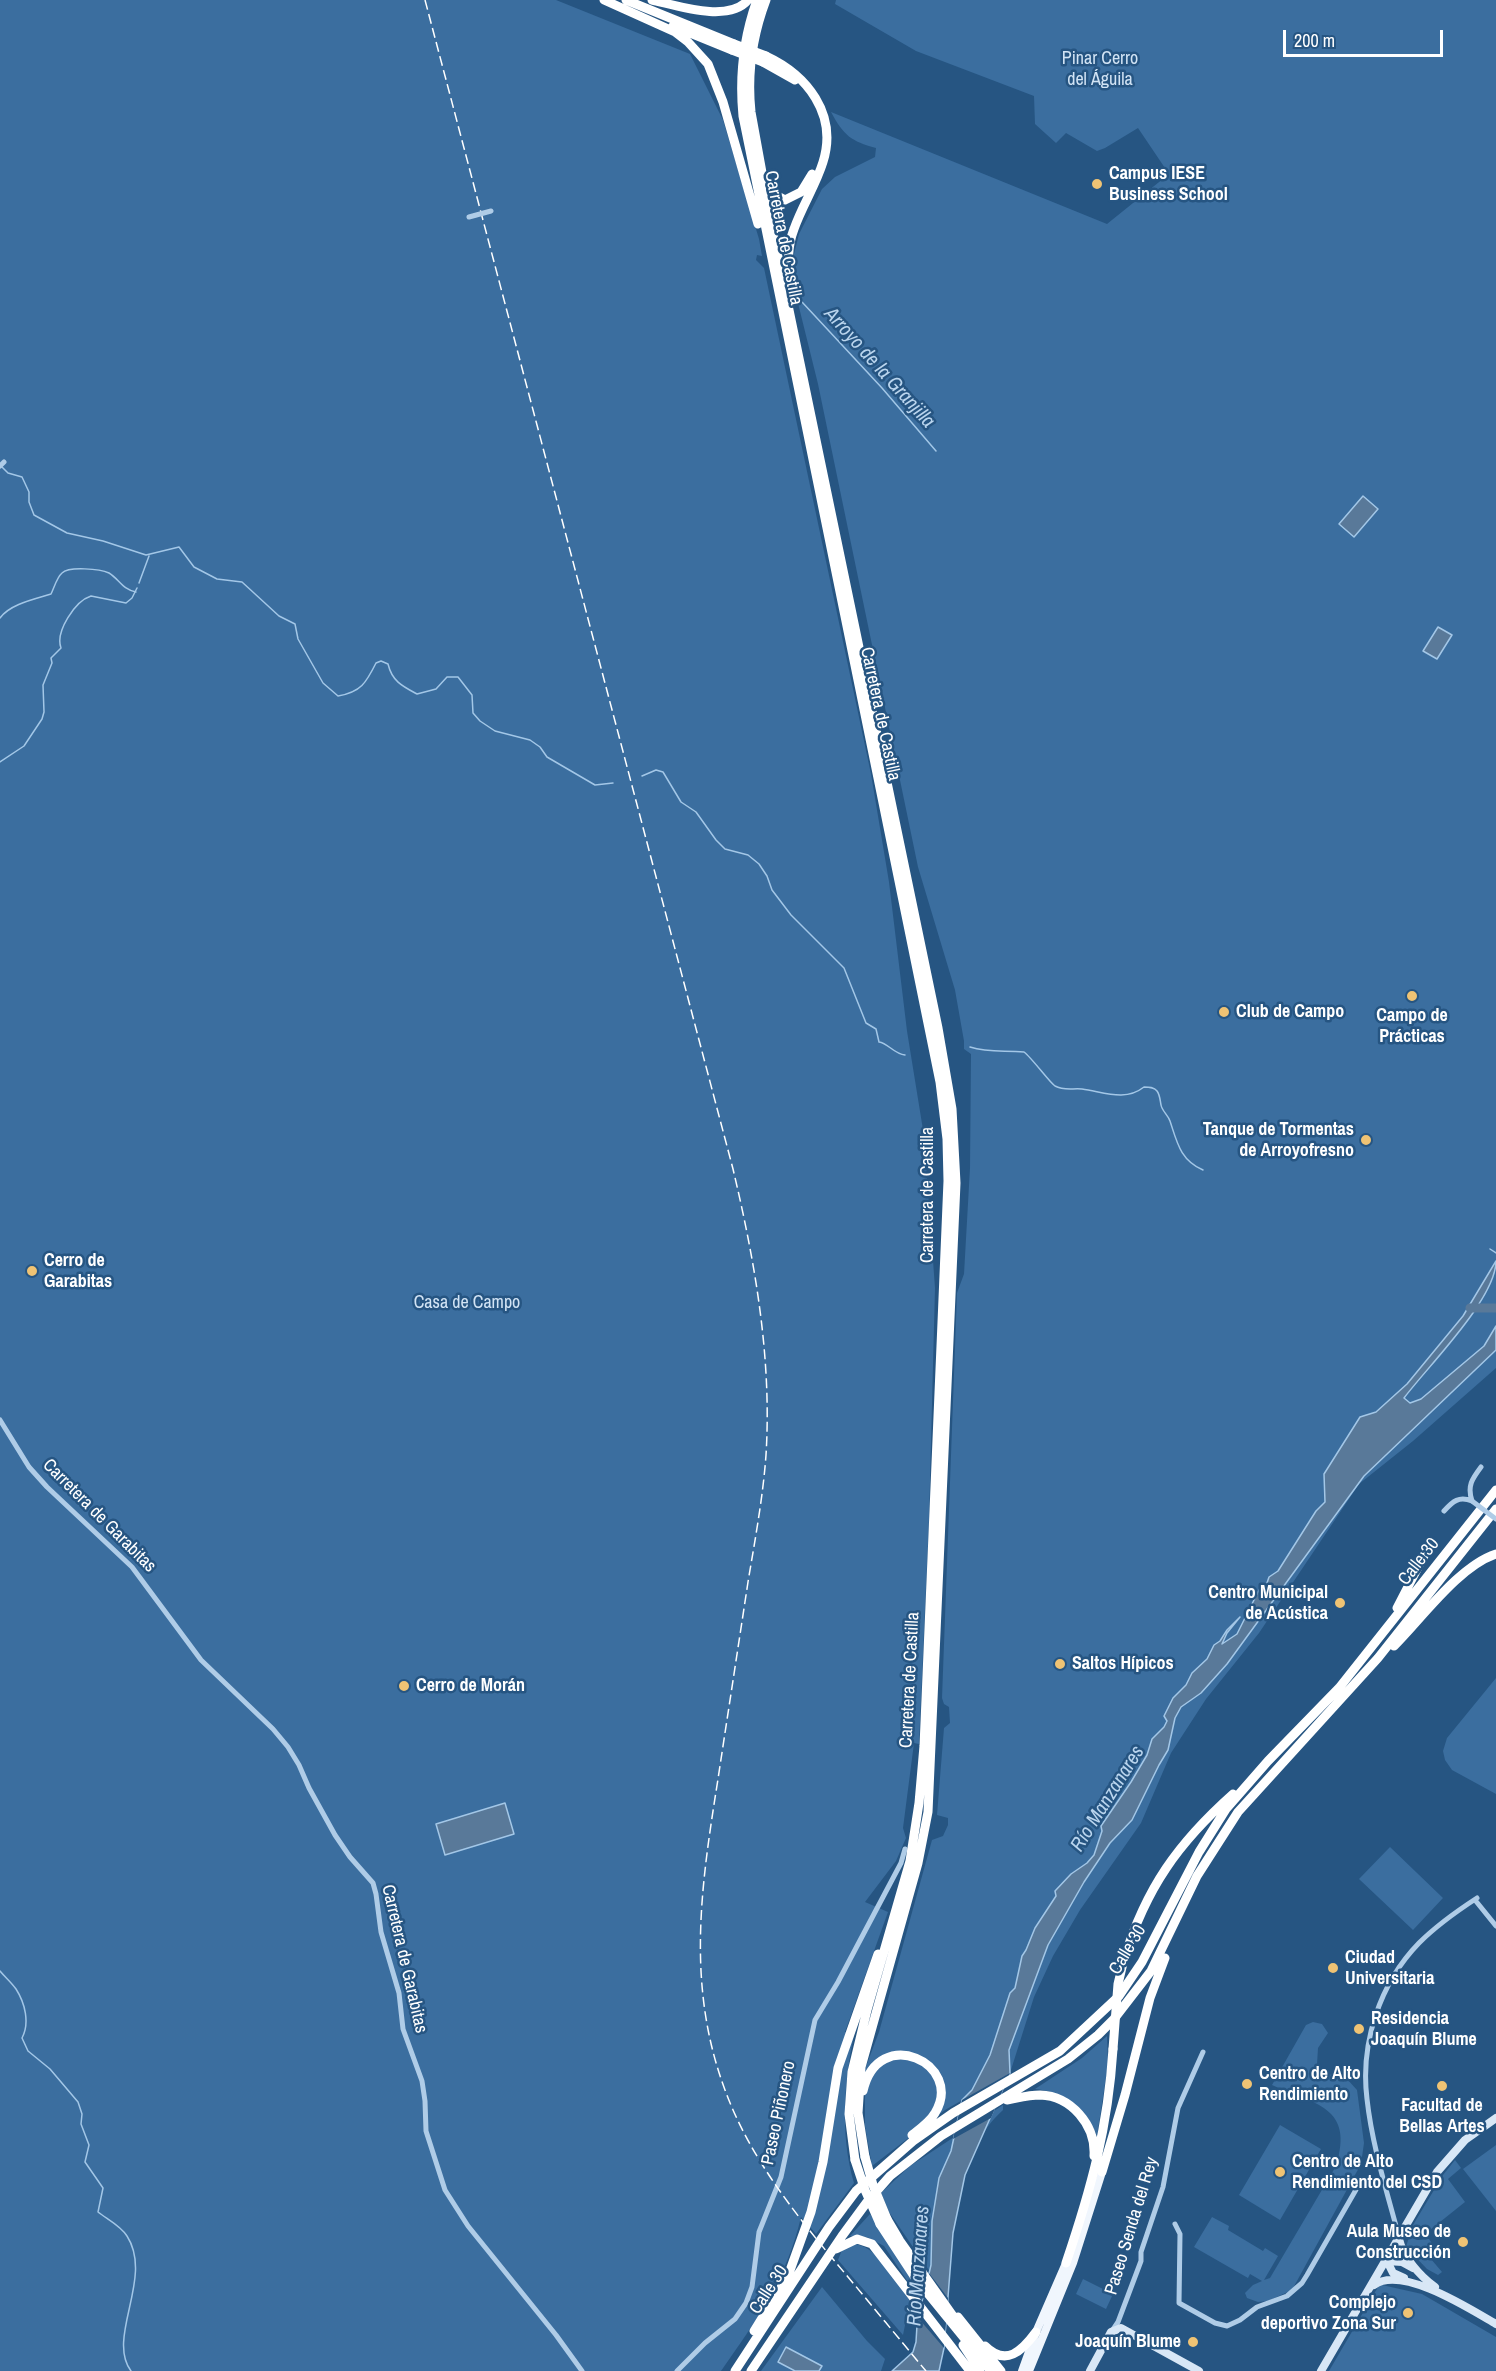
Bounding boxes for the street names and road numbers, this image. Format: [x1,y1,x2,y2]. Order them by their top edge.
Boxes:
street label: Carretera de Castilla [759,169,807,307]
street label: Carretera de Castilla [855,645,905,783]
street label: Carretera de Castilla [917,1127,939,1263]
street label: Carretera de Garabitas [38,1455,160,1577]
street label: Calle 30 [1394,1534,1444,1590]
street label: Carretera de Castilla [896,1611,924,1749]
street label: Carretera de Garabitas [376,1883,432,2035]
street label: Calle 30 [1105,1921,1151,1979]
street label: Paseo Piñonero [757,2059,801,2167]
street label: Paseo Senda del Rey [1101,2155,1163,2297]
street label: Calle 30 [745,2261,793,2319]

